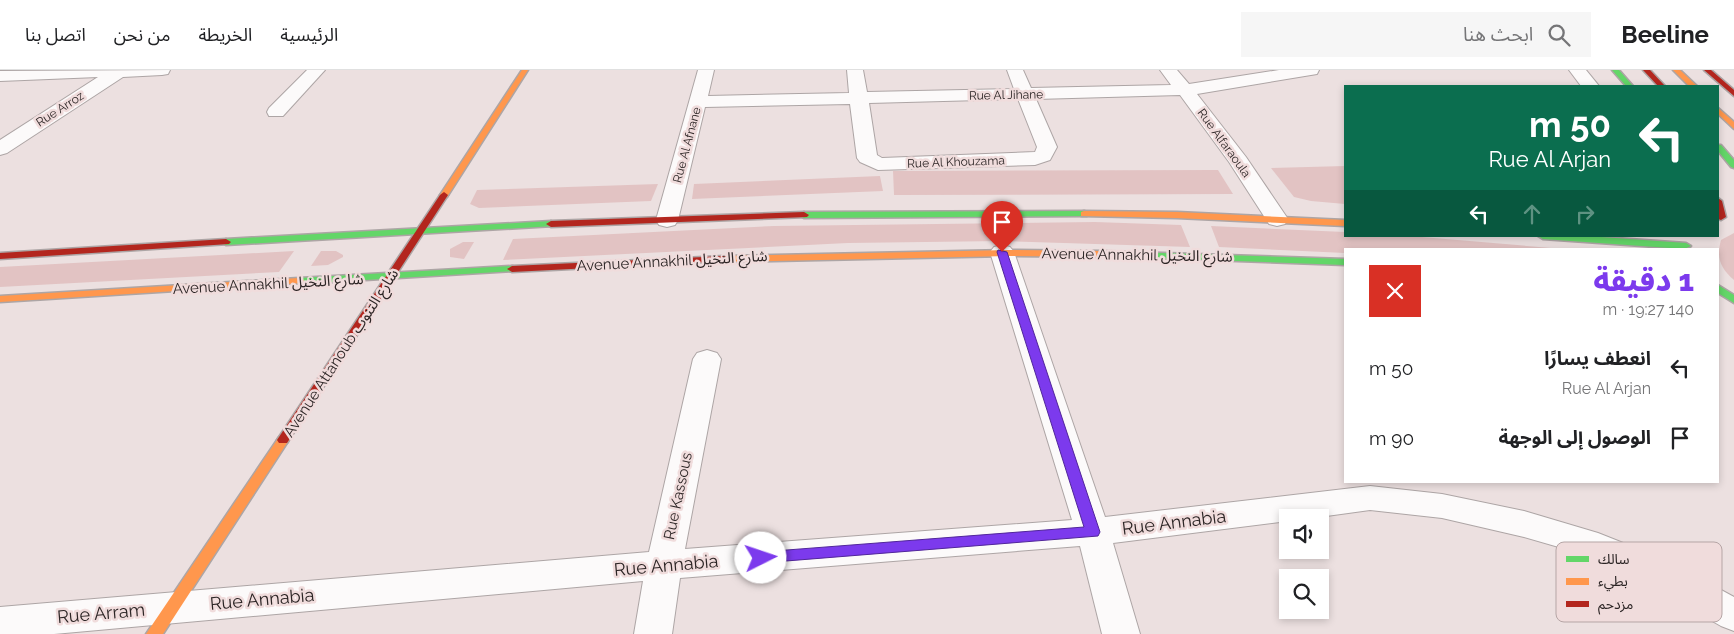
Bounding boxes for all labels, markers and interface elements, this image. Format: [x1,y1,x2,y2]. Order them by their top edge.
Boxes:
search box [1241,12,1591,57]
text: Beeline [1621,20,1709,49]
icon: search [1545,21,1573,49]
text: ابحث هنا [1463,23,1533,45]
text: اتصل بنا [25,24,86,45]
text: من نحن [114,24,170,45]
text: الخريطة [198,24,252,45]
text: الرئيسية [280,24,338,45]
street label: Rue Al Jihane [969,87,1043,103]
street label: Rue Arroz [34,88,86,130]
text: 50 m [1529,104,1611,145]
icon: left [1629,105,1694,170]
street label: Rue Al Afnane [670,106,704,184]
street label: Rue Alfaraoula [1194,106,1254,180]
text: Rue Al Arjan [1488,146,1611,172]
street label: Rue Al Khouzama [907,153,1005,171]
icon: left [1465,200,1493,228]
icon: ahead [1518,200,1546,228]
icon: right [1571,200,1599,228]
pin [981,201,1023,252]
icon: arrive [988,208,1016,236]
street label: Avenue Annakhil شارع النخيل [1041,244,1233,269]
street label: Avenue Annakhil شارع النخيل [576,247,768,278]
text: 1 دقيقة [1593,263,1694,298]
street label: Avenue Attanoub شارع التنوب [280,265,405,442]
button: close [1369,265,1421,317]
street label: Avenue Annakhil شارع النخيل [172,270,364,301]
text: 140 m · 19:27 [1602,300,1694,319]
text: انعطف يسارًا [1544,347,1651,369]
icon: left [1666,354,1694,382]
text: 50 m [1369,357,1413,379]
text: Rue Al Arjan [1562,379,1651,398]
icon: arrive [1666,424,1694,452]
text: الوصول إلى الوجهة [1498,426,1651,448]
text: 90 m [1369,427,1414,449]
street label: Rue Kassous [660,451,696,541]
street label: Rue Annabia [1121,505,1227,539]
map controls [1279,509,1329,619]
button: sound [1279,509,1329,559]
position arrow [734,531,786,583]
legend [1556,542,1722,622]
street label: Rue Annabia [613,550,719,580]
text: سالك [1598,551,1630,567]
button: search [1279,569,1329,619]
text: بطيء [1598,573,1628,592]
street label: Rue Annabia [209,584,315,614]
text: مزدحم [1598,596,1633,615]
street label: Rue Arram [56,599,146,627]

